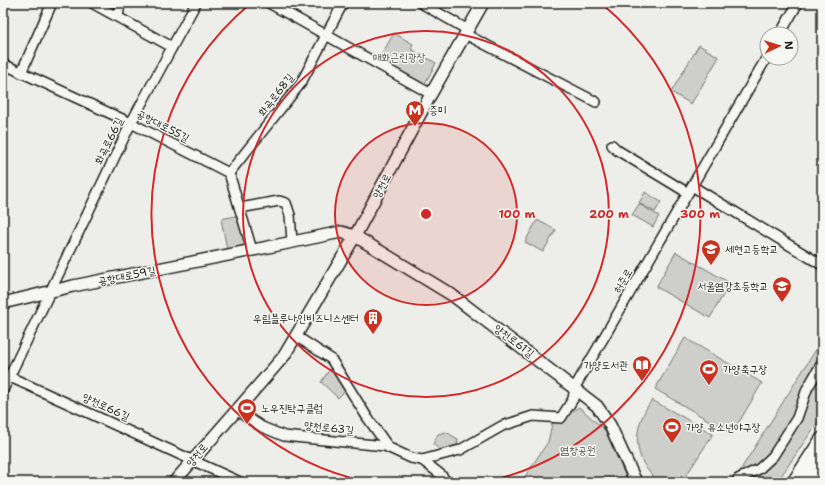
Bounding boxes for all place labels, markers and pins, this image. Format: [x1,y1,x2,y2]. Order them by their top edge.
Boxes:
metro station icon: 증미 [404,99,426,127]
place label: 증미 [429,103,447,118]
centre of rings [419,207,433,221]
school or university icon: 세현고등학교 [700,238,722,266]
place label: 세현고등학교 [725,242,778,257]
school or university icon: 서울염강초등학교 [771,275,793,303]
place label: 서울염강초등학교 [697,279,768,294]
building icon: 우림블루나인비즈니스센터 [362,307,384,335]
place label: 우림블루나인비즈니스센터 [253,311,359,326]
library icon: 가양도서관 [631,354,653,382]
place label: 가양도서관 [584,358,628,373]
sports icon: 가양축구장 [698,358,720,386]
place label: 가양축구장 [723,362,767,377]
sports icon: 노우진탁구클럽 [236,397,258,425]
place label: 노우진탁구클럽 [261,401,323,416]
sports icon: 가양 유소년야구장 [661,416,683,444]
place label: 가양 유소년야구장 [686,420,761,435]

